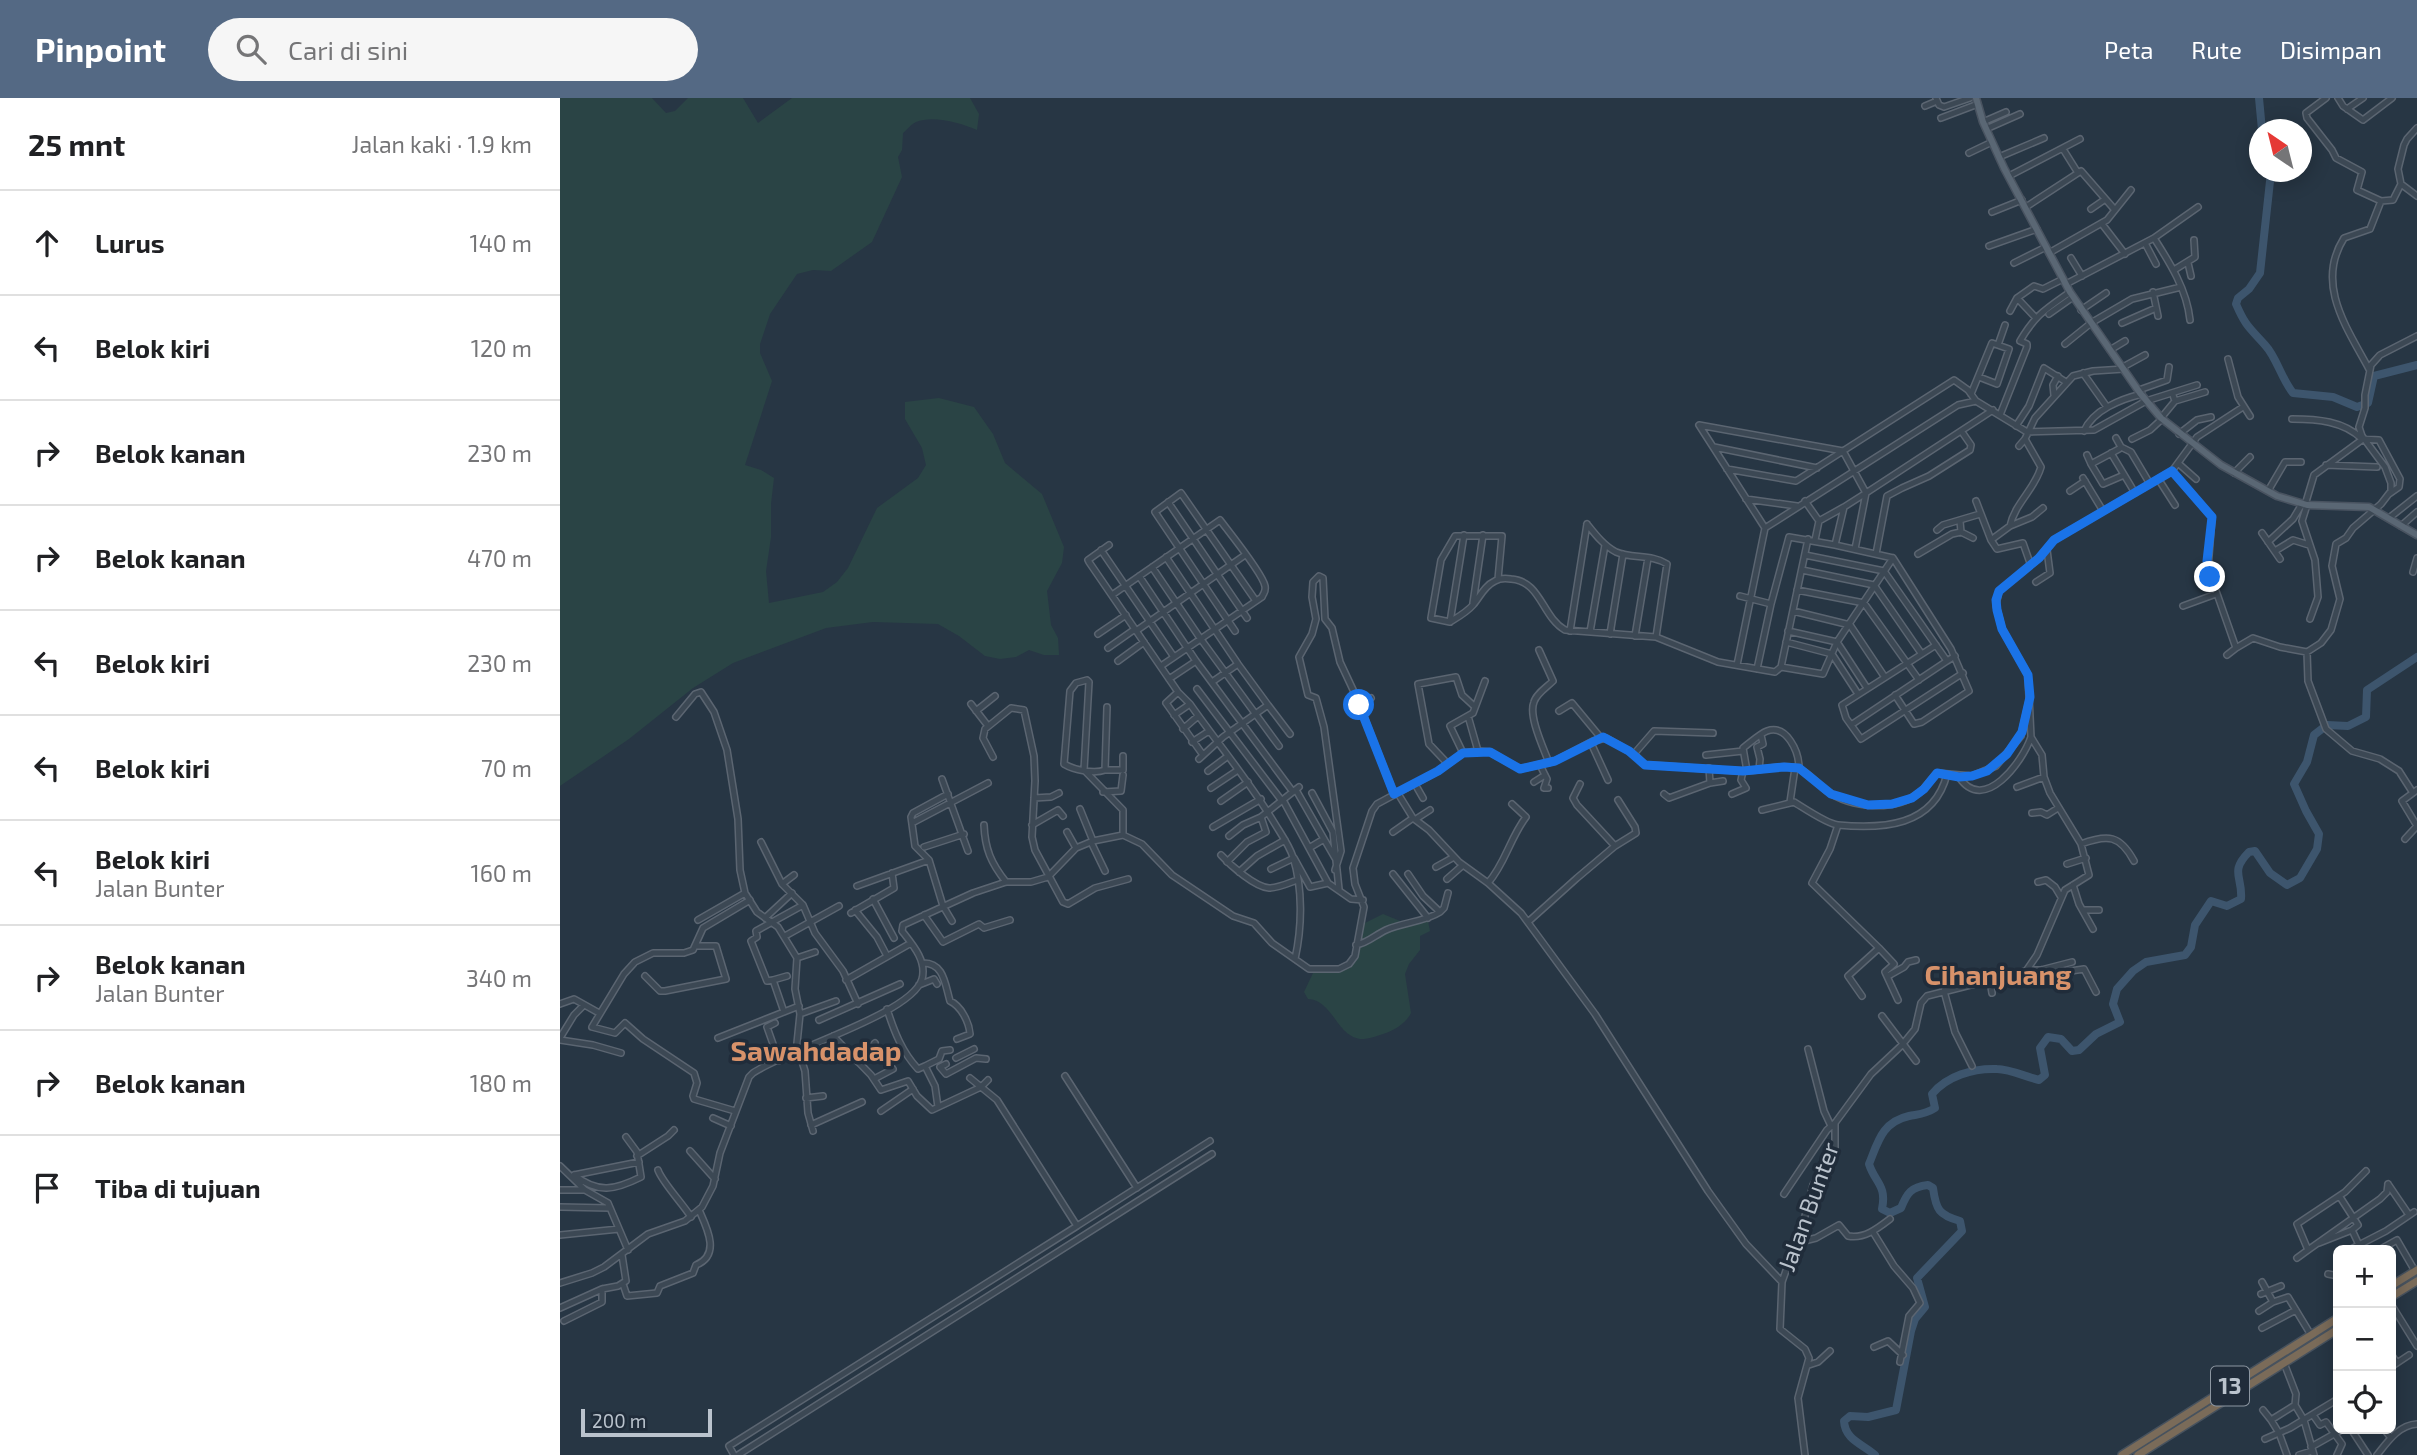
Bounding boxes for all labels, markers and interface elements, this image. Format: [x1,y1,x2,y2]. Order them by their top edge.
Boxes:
search box [208,18,698,81]
text: Pinpoint [35,29,166,69]
icon: search [232,30,270,68]
text: Cari di sini [288,34,408,65]
text: Peta [2104,35,2153,64]
text: Rute [2191,35,2242,64]
text: Disimpan [2280,35,2382,64]
north arrow [2249,119,2312,182]
text: 25 mnt [28,126,125,162]
text: Jalan kaki · 1.9 km [352,130,532,158]
icon: ahead [28,224,66,262]
text: Lurus [95,227,165,258]
text: 140 m [470,229,532,257]
icon: left [28,329,66,367]
text: Belok kiri [95,332,210,363]
text: 120 m [471,334,532,362]
icon: right [28,434,66,472]
text: Belok kanan [95,437,246,468]
text: 230 m [467,439,532,467]
icon: right [28,539,66,577]
text: Belok kanan [95,542,246,573]
text: 470 m [467,544,532,572]
route end [2194,561,2225,592]
icon: left [28,644,66,682]
text: Belok kiri [95,647,210,678]
text: 230 m [467,649,532,677]
route start [1343,689,1374,720]
icon: left [28,749,66,787]
text: Belok kiri [95,752,210,783]
text: 70 m [481,754,532,782]
text: Belok kiri [95,843,210,874]
icon: left [28,854,66,892]
text: 160 m [471,859,532,887]
text: Jalan Bunter [95,874,224,902]
text: Belok kanan [95,948,246,979]
district label: Cihanjuang [1924,957,2072,991]
icon: right [28,959,66,997]
text: 340 m [466,964,532,992]
text: Jalan Bunter [95,979,224,1007]
district label: Sawahdadap [731,1033,901,1067]
icon: right [28,1064,66,1102]
text: Belok kanan [95,1067,246,1098]
text: 180 m [470,1069,532,1097]
street label: Jalan Bunter [1771,1138,1844,1275]
icon: arrive [28,1169,66,1207]
text: Tiba di tujuan [95,1172,261,1203]
map controls [2333,1245,2396,1434]
button: + [2333,1245,2396,1308]
button: − [2333,1308,2396,1371]
road number: 13 [2211,1366,2249,1406]
button: locate [2333,1371,2396,1434]
scale bar [581,1406,712,1438]
text: 200 m [592,1409,646,1432]

